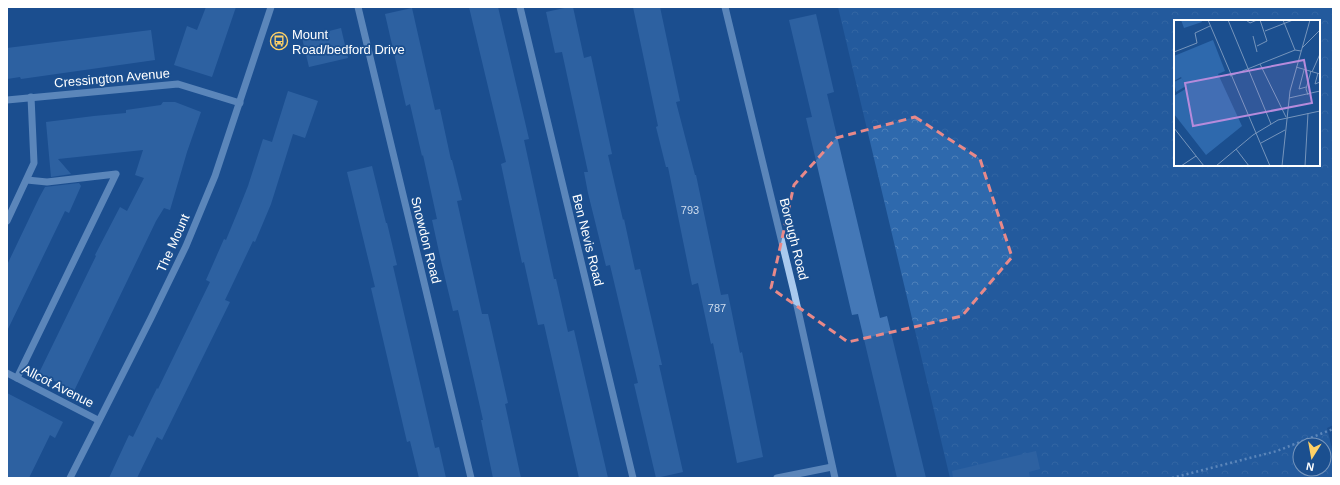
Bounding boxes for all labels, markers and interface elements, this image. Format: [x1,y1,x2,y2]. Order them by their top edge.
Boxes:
inset map [1174,20,1320,166]
place label: Mount Road/bedford Drive [292,27,405,57]
bus stop icon: Mount Road/bedford Drive [269,31,289,51]
street label: Cressington Avenue [54,65,170,91]
street label: Ben Nevis Road [569,193,607,287]
street label: Snowdon Road [408,195,444,285]
street label: Borough Road [777,197,811,281]
house number: 793 [681,204,699,216]
street label: The Mount [154,211,193,274]
house number: 787 [708,302,726,314]
street label: Allcot Avenue [20,361,96,411]
north arrow [1292,437,1332,477]
text: N [1305,460,1315,473]

